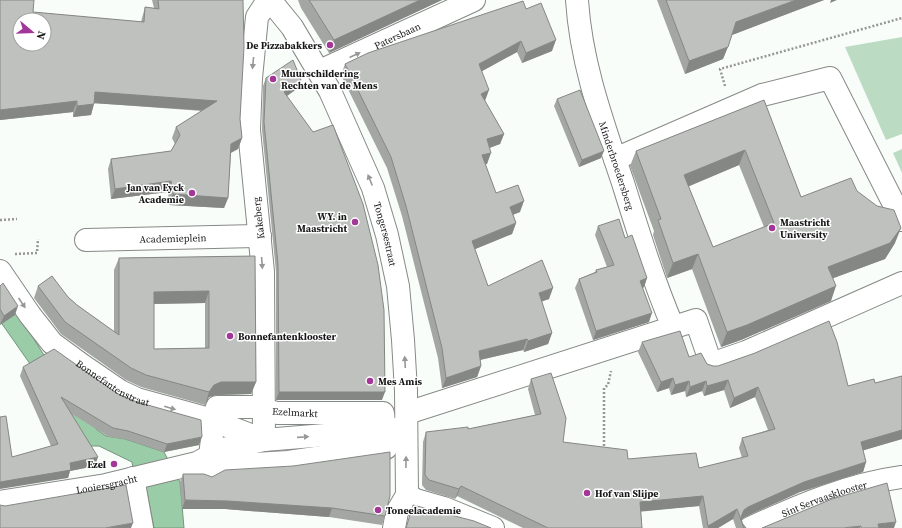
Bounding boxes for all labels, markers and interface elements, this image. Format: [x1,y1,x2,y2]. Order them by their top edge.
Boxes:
north arrow [12,12,52,52]
street label: Patersbaan [372,20,423,52]
text: N [33,29,49,41]
place label: De Pizzabakkers [246,39,322,52]
marker: De Pizzabakkers [325,40,335,50]
one-way arrow [350,52,361,58]
one-way arrow [249,57,256,70]
place label: Muurschildering Rechten van de Mens [281,67,378,92]
marker: Muurschildering Rechten van de Mens [268,74,278,84]
street label: Minderbroedersberg [596,120,637,212]
one-way arrow [366,173,372,185]
place label: Jan van Eyck Academie [126,181,184,206]
marker: Jan van Eyck Academie [187,188,197,198]
street label: Kakeberg [249,196,268,240]
street label: Tongersestraat [370,200,400,268]
place label: WY. in Maastricht [297,210,347,235]
place label: Maastricht University [780,216,830,241]
marker: WY. in Maastricht [350,217,360,227]
marker: Maastricht University [767,223,777,233]
street label: Academieplein [139,231,207,246]
one-way arrow [259,257,266,269]
one-way arrow [18,298,26,308]
place label: Bonnefantenklooster [238,330,337,343]
marker: Bonnefantenklooster [225,331,235,341]
one-way arrow [402,355,408,368]
street label: Bonnefantenstraat [73,357,152,409]
place label: Mes Amis [378,375,423,388]
marker: Mes Amis [365,376,375,386]
one-way arrow [164,405,176,411]
street label: Ezelmarkt [272,405,319,420]
one-way arrow [297,434,309,441]
one-way arrow [403,455,409,468]
place label: Ezel [87,458,106,471]
marker: Ezel [109,459,119,469]
street label: Looiersgracht [75,472,139,497]
street label: Sint Servaasklooster [780,478,869,520]
place label: Hof van Slijpe [595,487,659,500]
marker: Hof van Slijpe [582,488,592,498]
place label: Toneelacademie [386,504,461,517]
marker: Toneelacademie [373,505,383,515]

